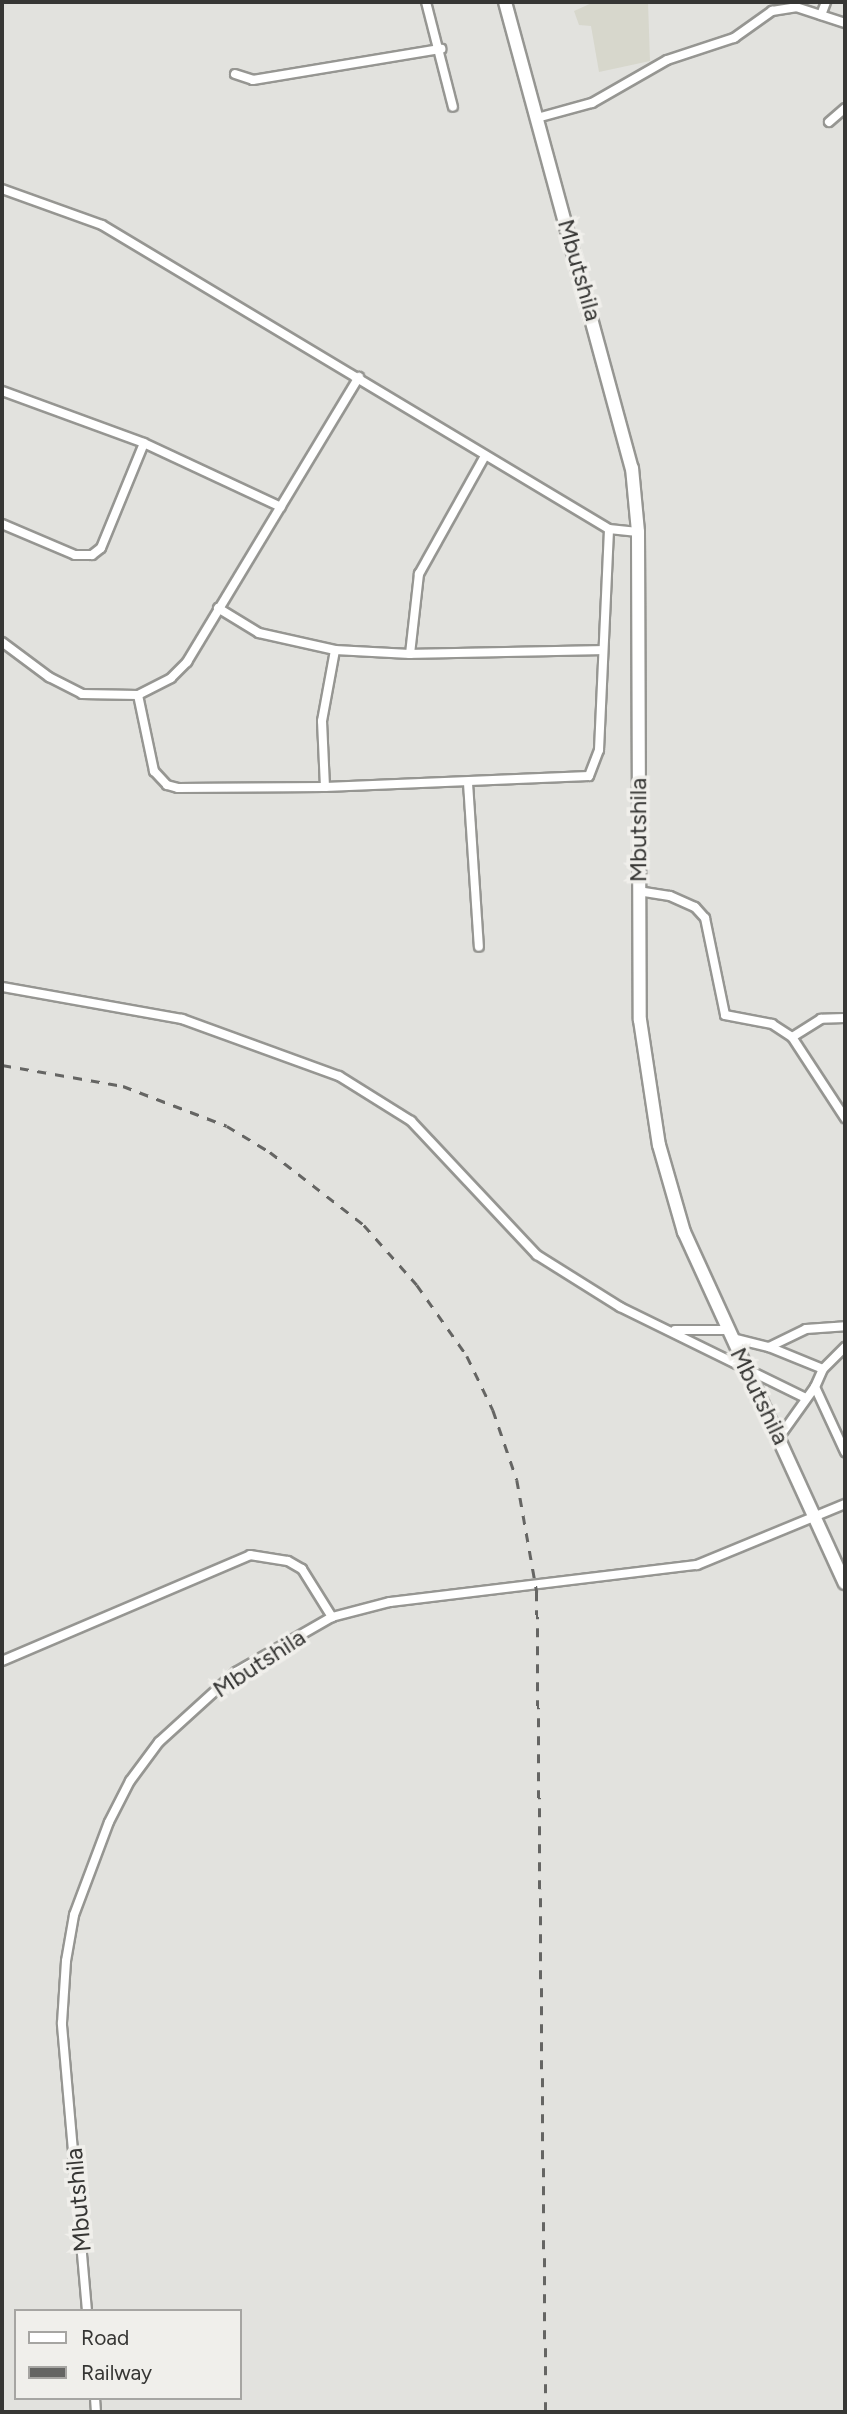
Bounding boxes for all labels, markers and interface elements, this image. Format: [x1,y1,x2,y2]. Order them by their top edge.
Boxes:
street label: Mbutshila [552,216,608,324]
street label: Mbutshila [624,778,652,882]
street label: Mbutshila [724,1343,796,1449]
street label: Mbutshila [207,1622,311,1704]
street label: Mbutshila [59,2147,97,2253]
legend [14,2309,242,2400]
text: Road [81,2325,129,2350]
text: Railway [81,2360,152,2385]

